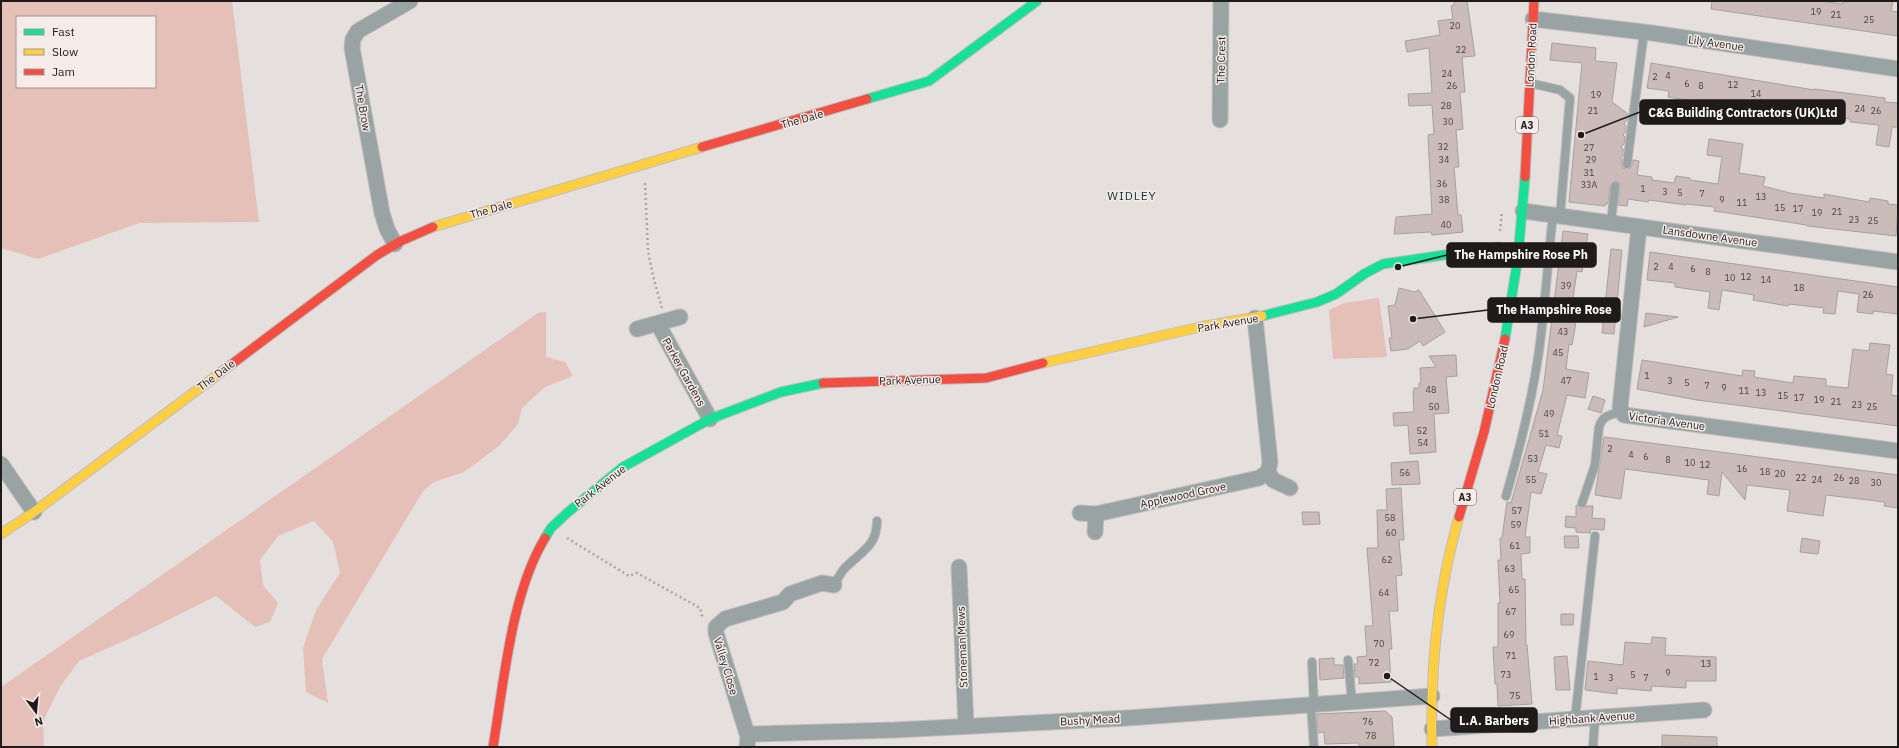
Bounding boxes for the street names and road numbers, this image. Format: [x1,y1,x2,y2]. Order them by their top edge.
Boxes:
street label: London Road [1522,22,1540,88]
street label: Lily Avenue [1687,32,1745,54]
street label: The Crest [1214,36,1228,84]
street label: The Brow [352,84,374,133]
street label: The Dale [779,106,825,132]
road number: A3 [1516,117,1538,133]
street label: The Dale [468,196,514,222]
street label: Lansdowne Avenue [1662,222,1758,250]
street label: Park Avenue [1196,311,1260,335]
street label: Parker Gardens [659,335,709,409]
street label: London Road [1483,344,1511,410]
street label: The Dale [194,356,238,394]
street label: Park Avenue [879,372,941,388]
street label: Victoria Avenue [1628,409,1706,433]
street label: Park Avenue [571,462,629,510]
street label: Applewood Grove [1139,479,1227,511]
road number: A3 [1454,489,1476,505]
street label: Stoneman Mews [954,606,970,688]
street label: Valley Close [711,635,741,697]
street label: Highbank Avenue [1549,708,1635,728]
street label: Bushy Mead [1060,711,1120,729]

